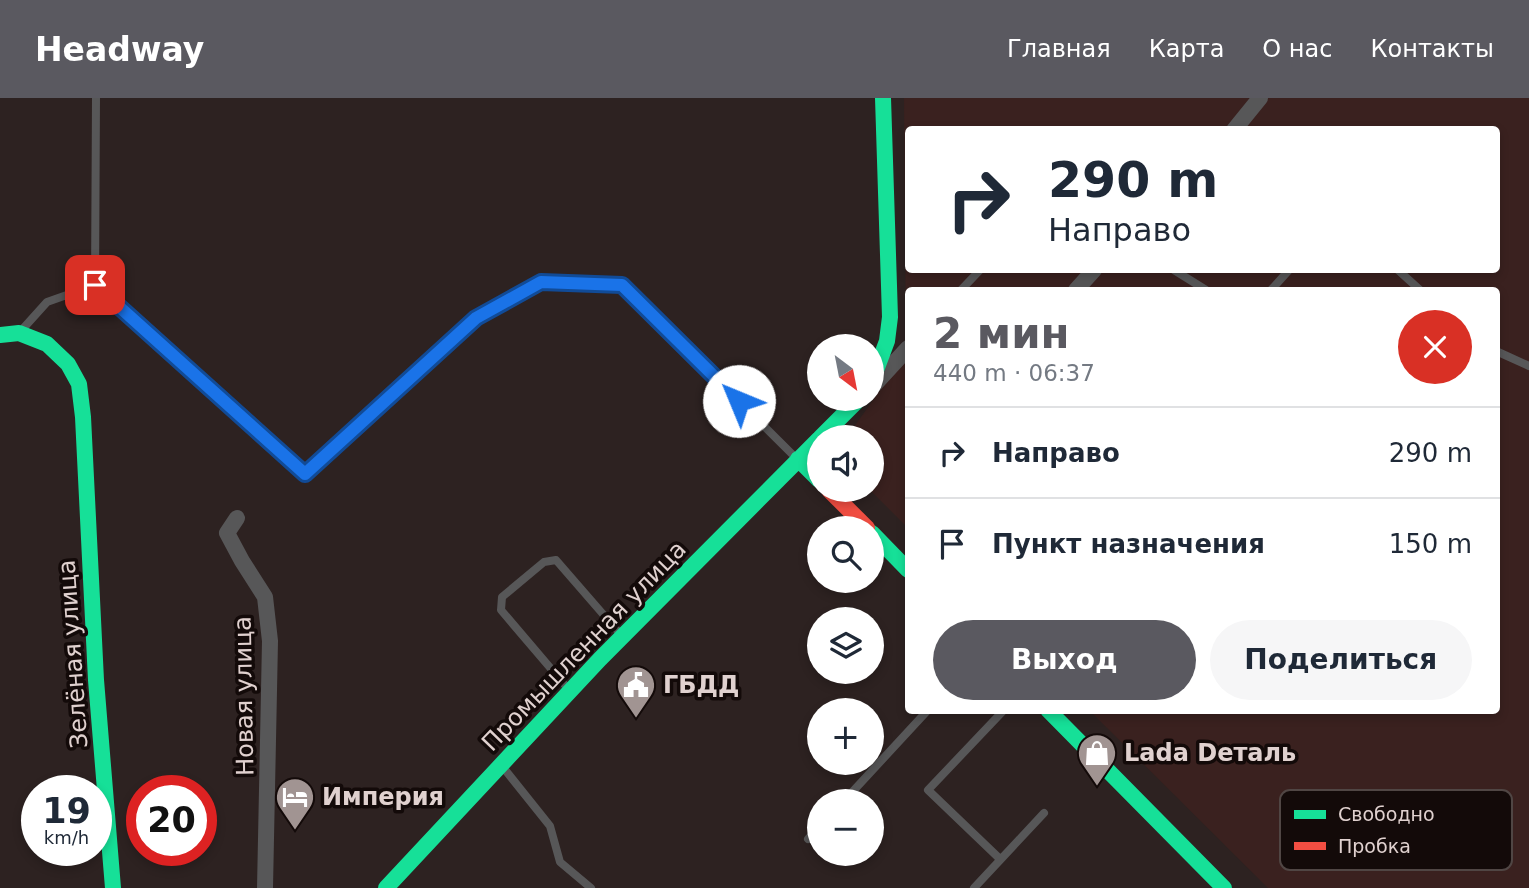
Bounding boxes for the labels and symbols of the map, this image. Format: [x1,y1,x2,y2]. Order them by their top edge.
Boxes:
pin [65,255,125,315]
north arrow [807,334,884,411]
position arrow [702,364,776,438]
street label: Промышленная улица [476,535,692,757]
street label: Зелёная улица [52,559,94,749]
street label: Новая улица [229,616,259,776]
public building icon: ГБДД [615,664,657,719]
place label: ГБДД [663,671,739,699]
shop icon: Lada Dеталь [1076,732,1118,787]
place label: Lada Dеталь [1124,739,1296,767]
speed limit sign: 20 [126,775,217,866]
hotel icon: Империя [274,776,316,831]
place label: Империя [322,783,444,811]
legend [1280,790,1512,870]
text: Свободно [1338,803,1435,825]
text: Пробка [1338,835,1411,857]

